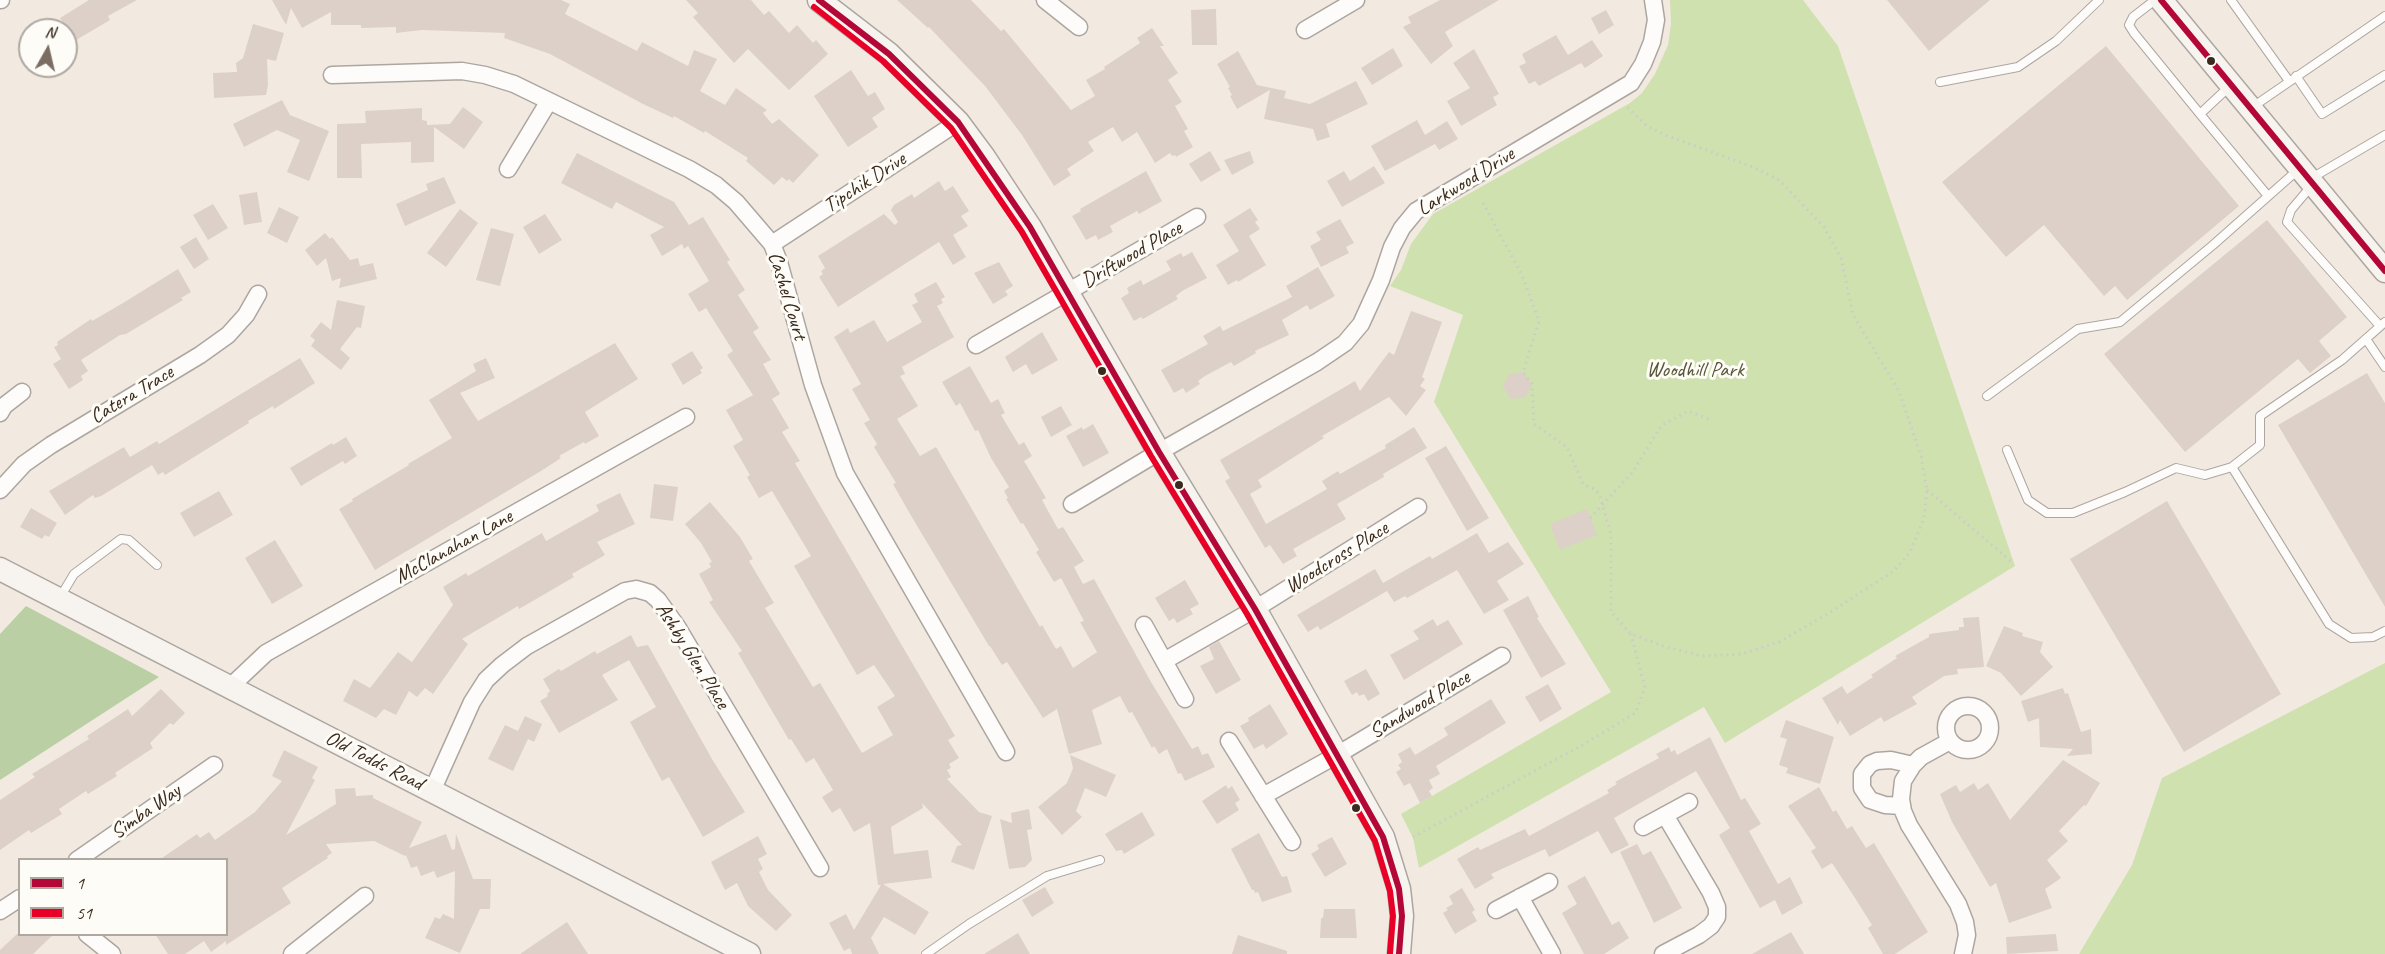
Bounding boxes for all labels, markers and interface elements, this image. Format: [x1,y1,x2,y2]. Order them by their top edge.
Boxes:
north arrow [18,18,78,78]
text: N [44,22,57,43]
unlabelled marker [2205,55,2217,67]
street label: Larkwood Drive [1413,142,1519,222]
street label: Tipchik Drive [819,147,911,219]
street label: Driftwood Place [1077,216,1187,294]
street label: Cashel Court [762,249,812,343]
park label: Woodhill Park [1646,357,1744,383]
street label: Catera Trace [86,360,178,430]
unlabelled marker [1096,365,1108,377]
unlabelled marker [1173,479,1185,491]
street label: McClanahan Lane [391,504,517,590]
street label: Woodcross Place [1281,516,1393,600]
street label: Ashby Glen Place [649,598,735,714]
street label: Sandwood Place [1365,665,1475,745]
street label: Old Todds Road [321,726,427,796]
street label: Simba Way [106,779,186,845]
unlabelled marker [1350,802,1362,814]
legend [18,858,228,936]
text: 1 [76,872,84,894]
text: 51 [76,902,92,924]

